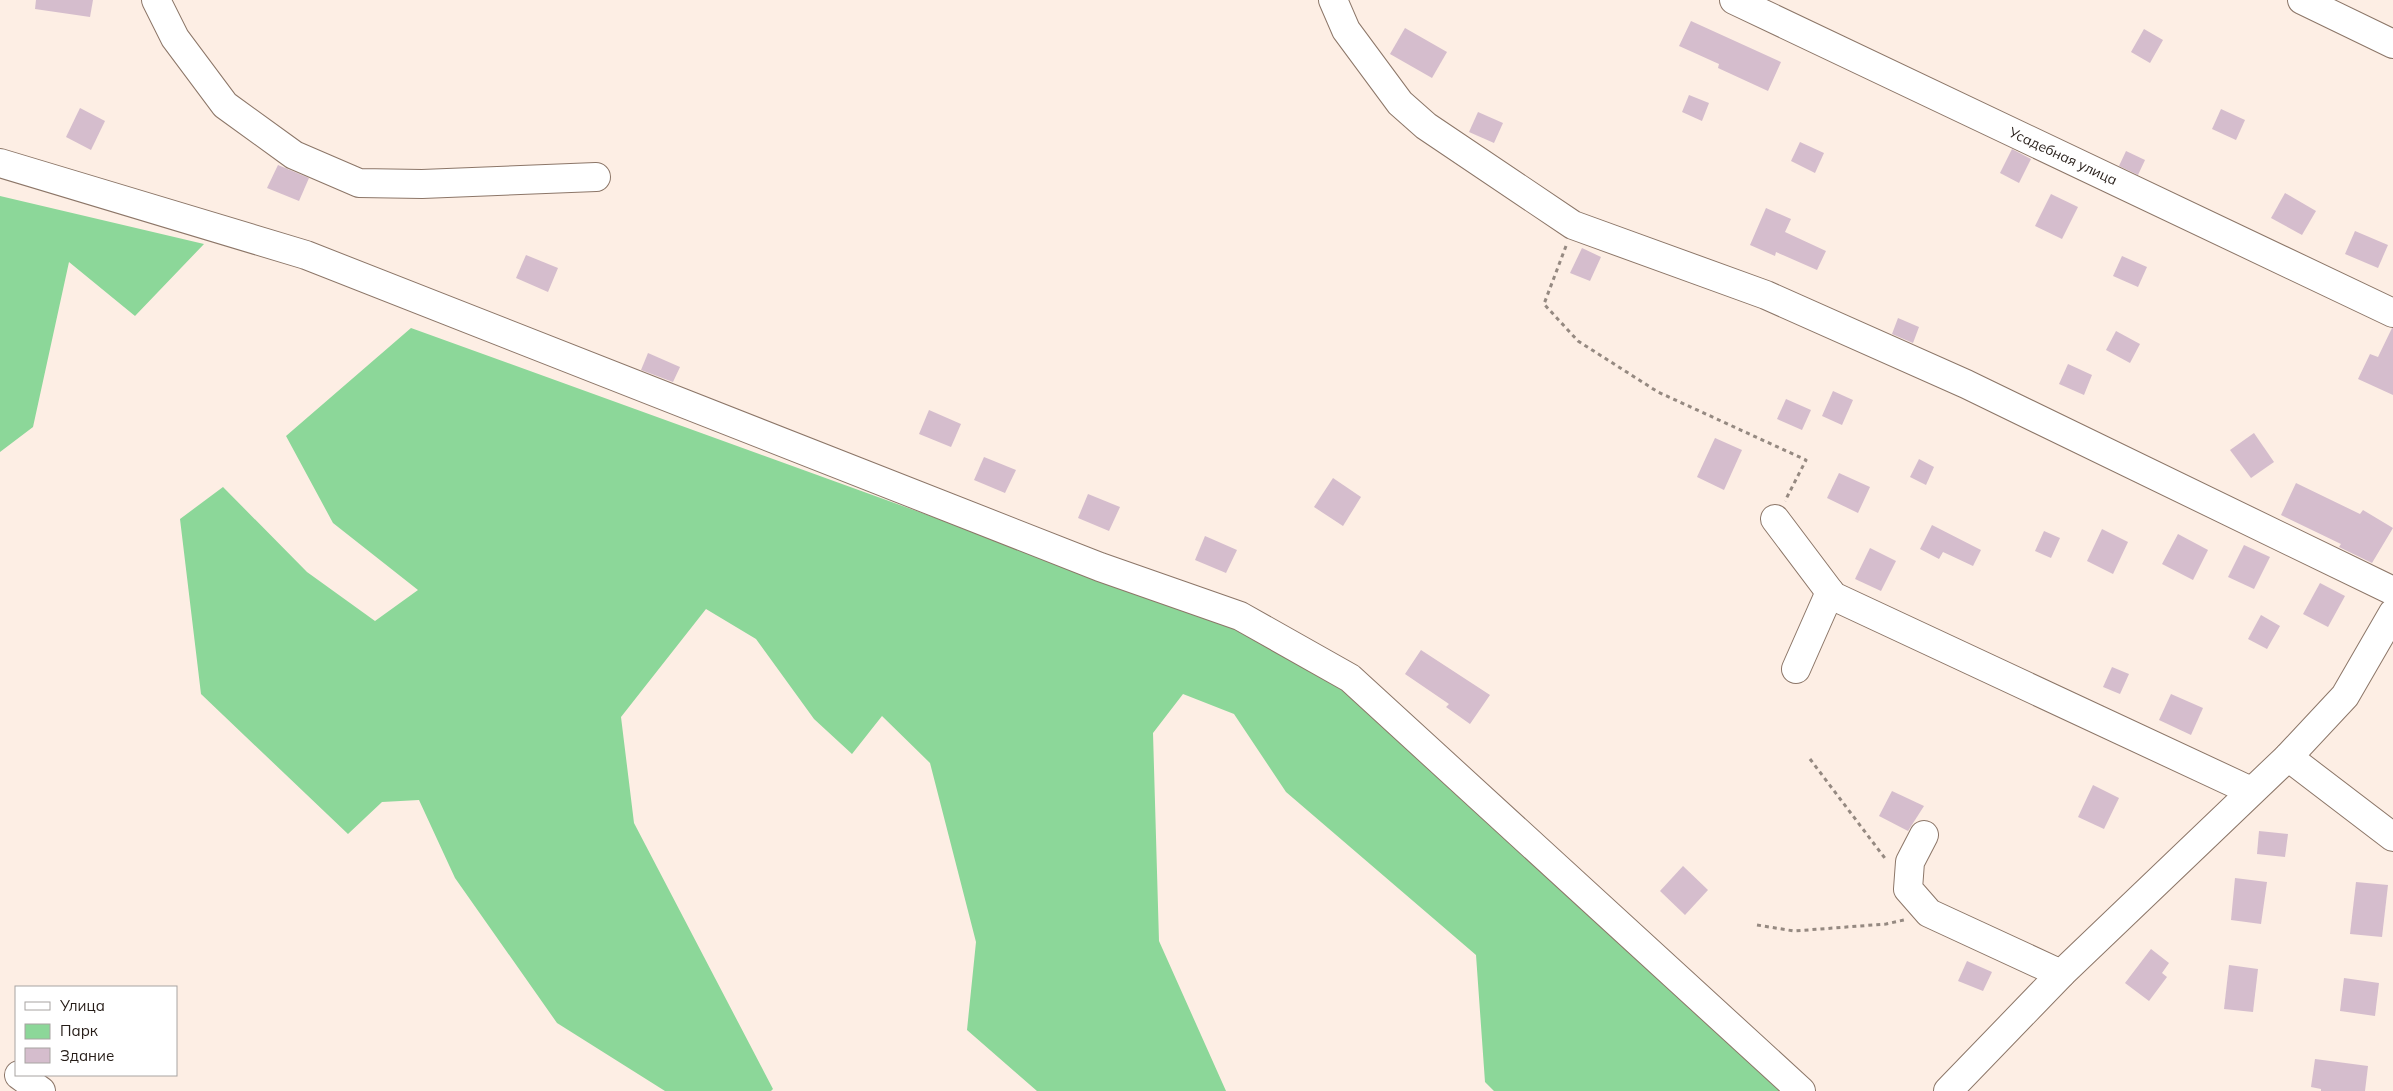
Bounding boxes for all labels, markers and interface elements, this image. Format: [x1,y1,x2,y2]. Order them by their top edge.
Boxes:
street label: Усадебная улица [2005,123,2120,189]
legend [15,986,178,1076]
text: Улица [59,996,105,1015]
text: Парк [60,1021,99,1040]
text: Здание [60,1046,114,1065]

